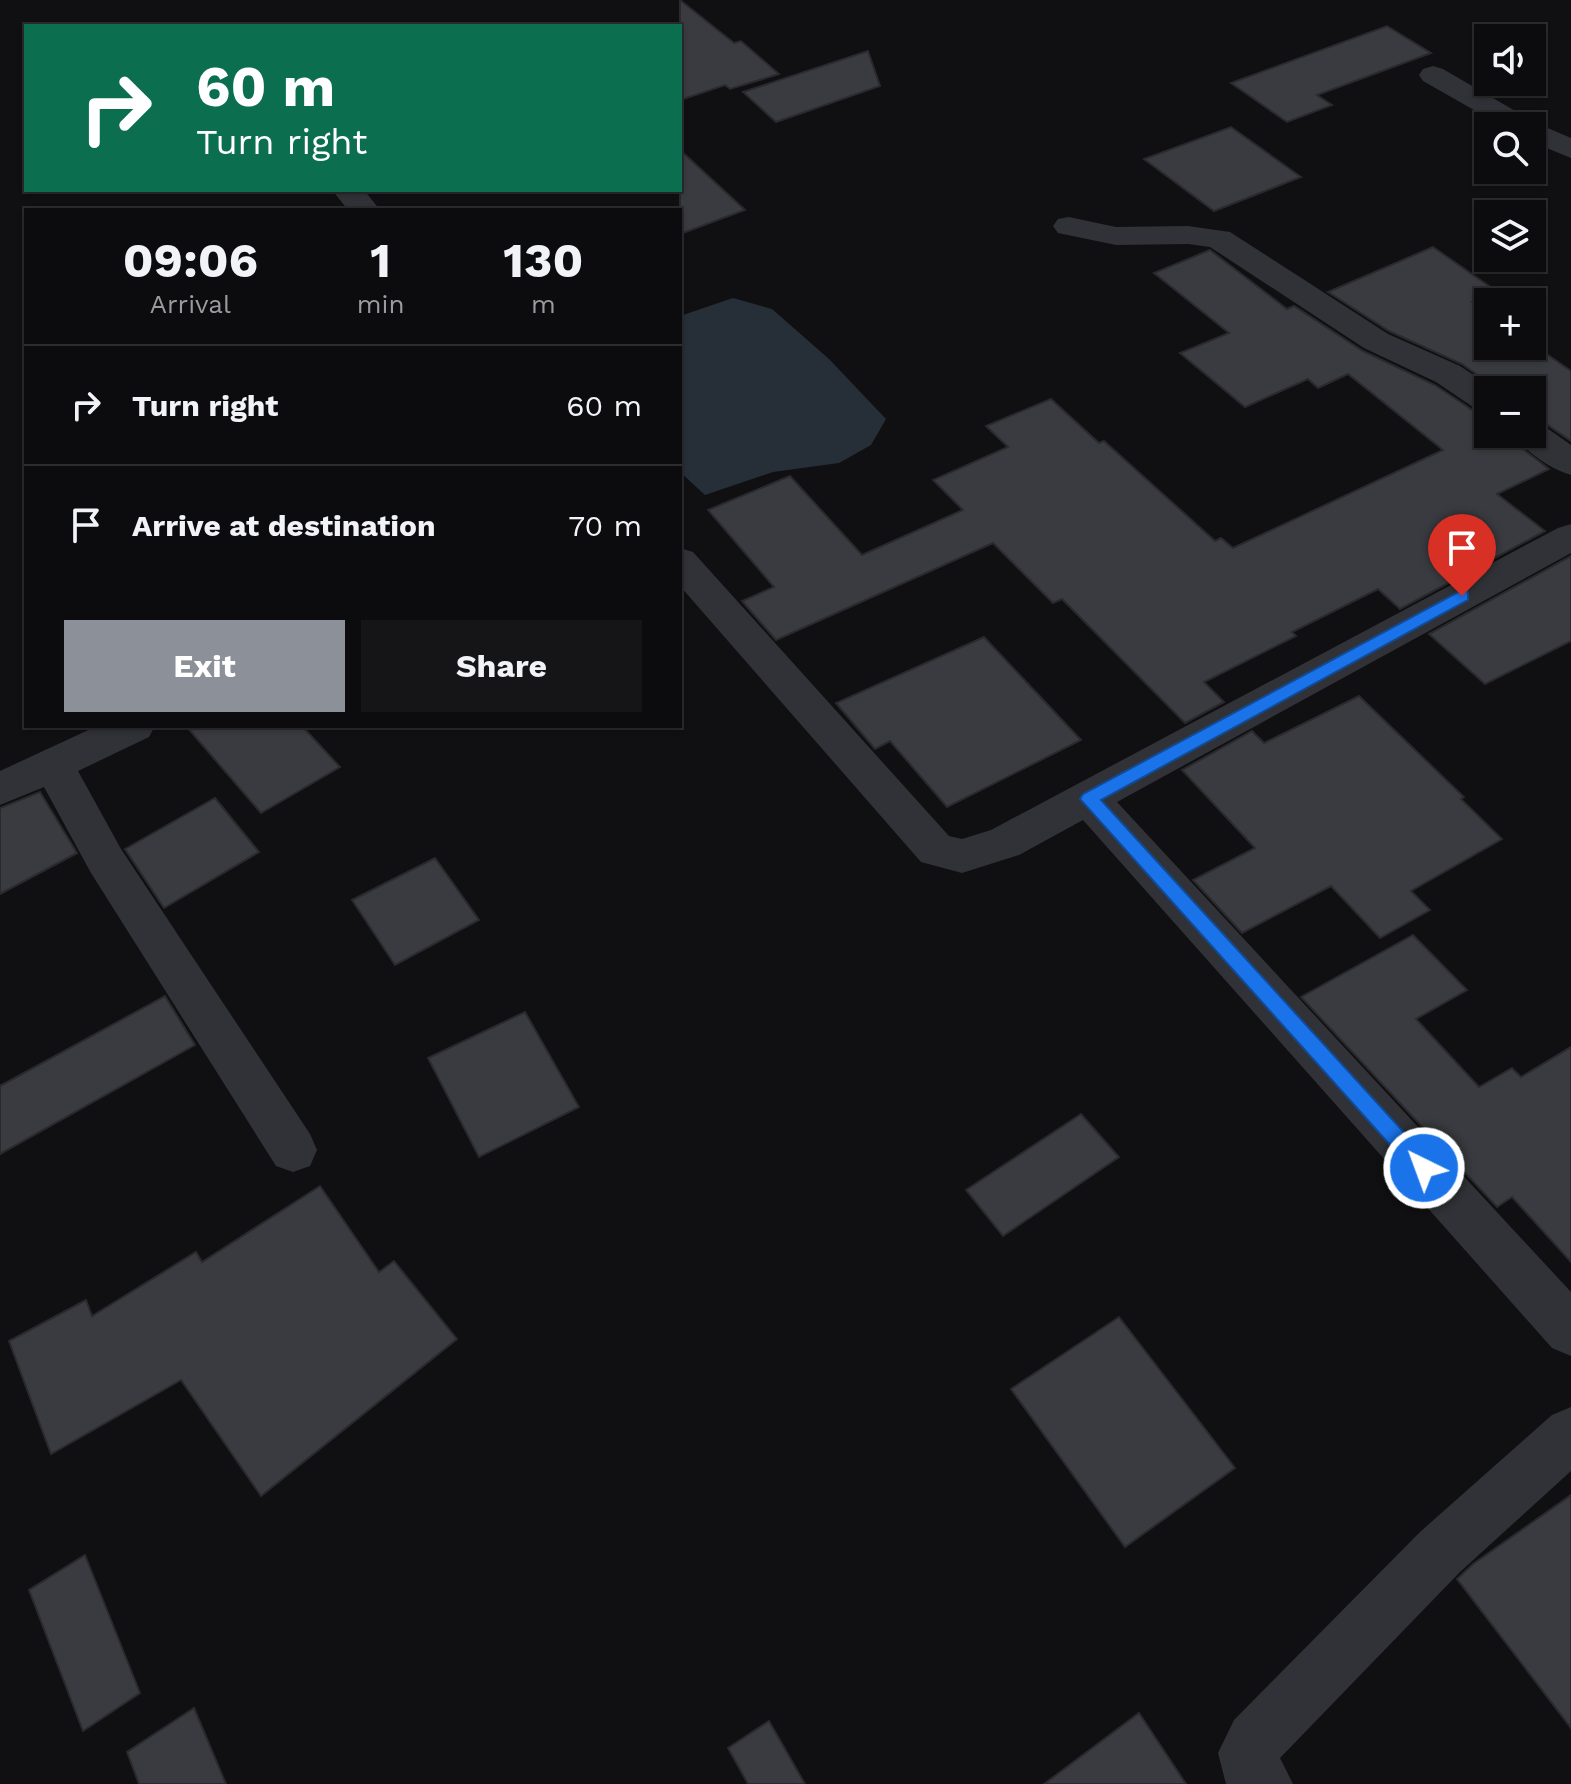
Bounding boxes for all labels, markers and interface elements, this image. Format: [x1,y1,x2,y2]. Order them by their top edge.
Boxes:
map controls [1474,24,1546,448]
button: sound [1474,24,1546,96]
text: 60 m [196,54,335,120]
icon: right [64,56,168,160]
button: search [1474,112,1546,184]
text: Turn right [196,121,367,163]
button: layers [1474,200,1546,272]
text: 09:06 [123,232,258,289]
text: 1 [370,232,391,289]
text: 130 [503,232,583,289]
button: + [1474,288,1546,360]
text: Arrival [150,289,231,319]
text: min [357,289,405,319]
text: m [531,289,556,319]
button: − [1474,376,1546,448]
icon: right [64,383,108,427]
text: Turn right [132,388,278,423]
text: 60 m [566,388,642,423]
icon: arrive [64,503,108,547]
text: Arrive at destination [132,508,436,543]
text: 70 m [568,508,642,543]
pin [1428,514,1496,596]
icon: arrive [1440,526,1484,570]
button: Exit [64,620,345,712]
button: Share [361,620,642,712]
position arrow [1382,1126,1466,1210]

